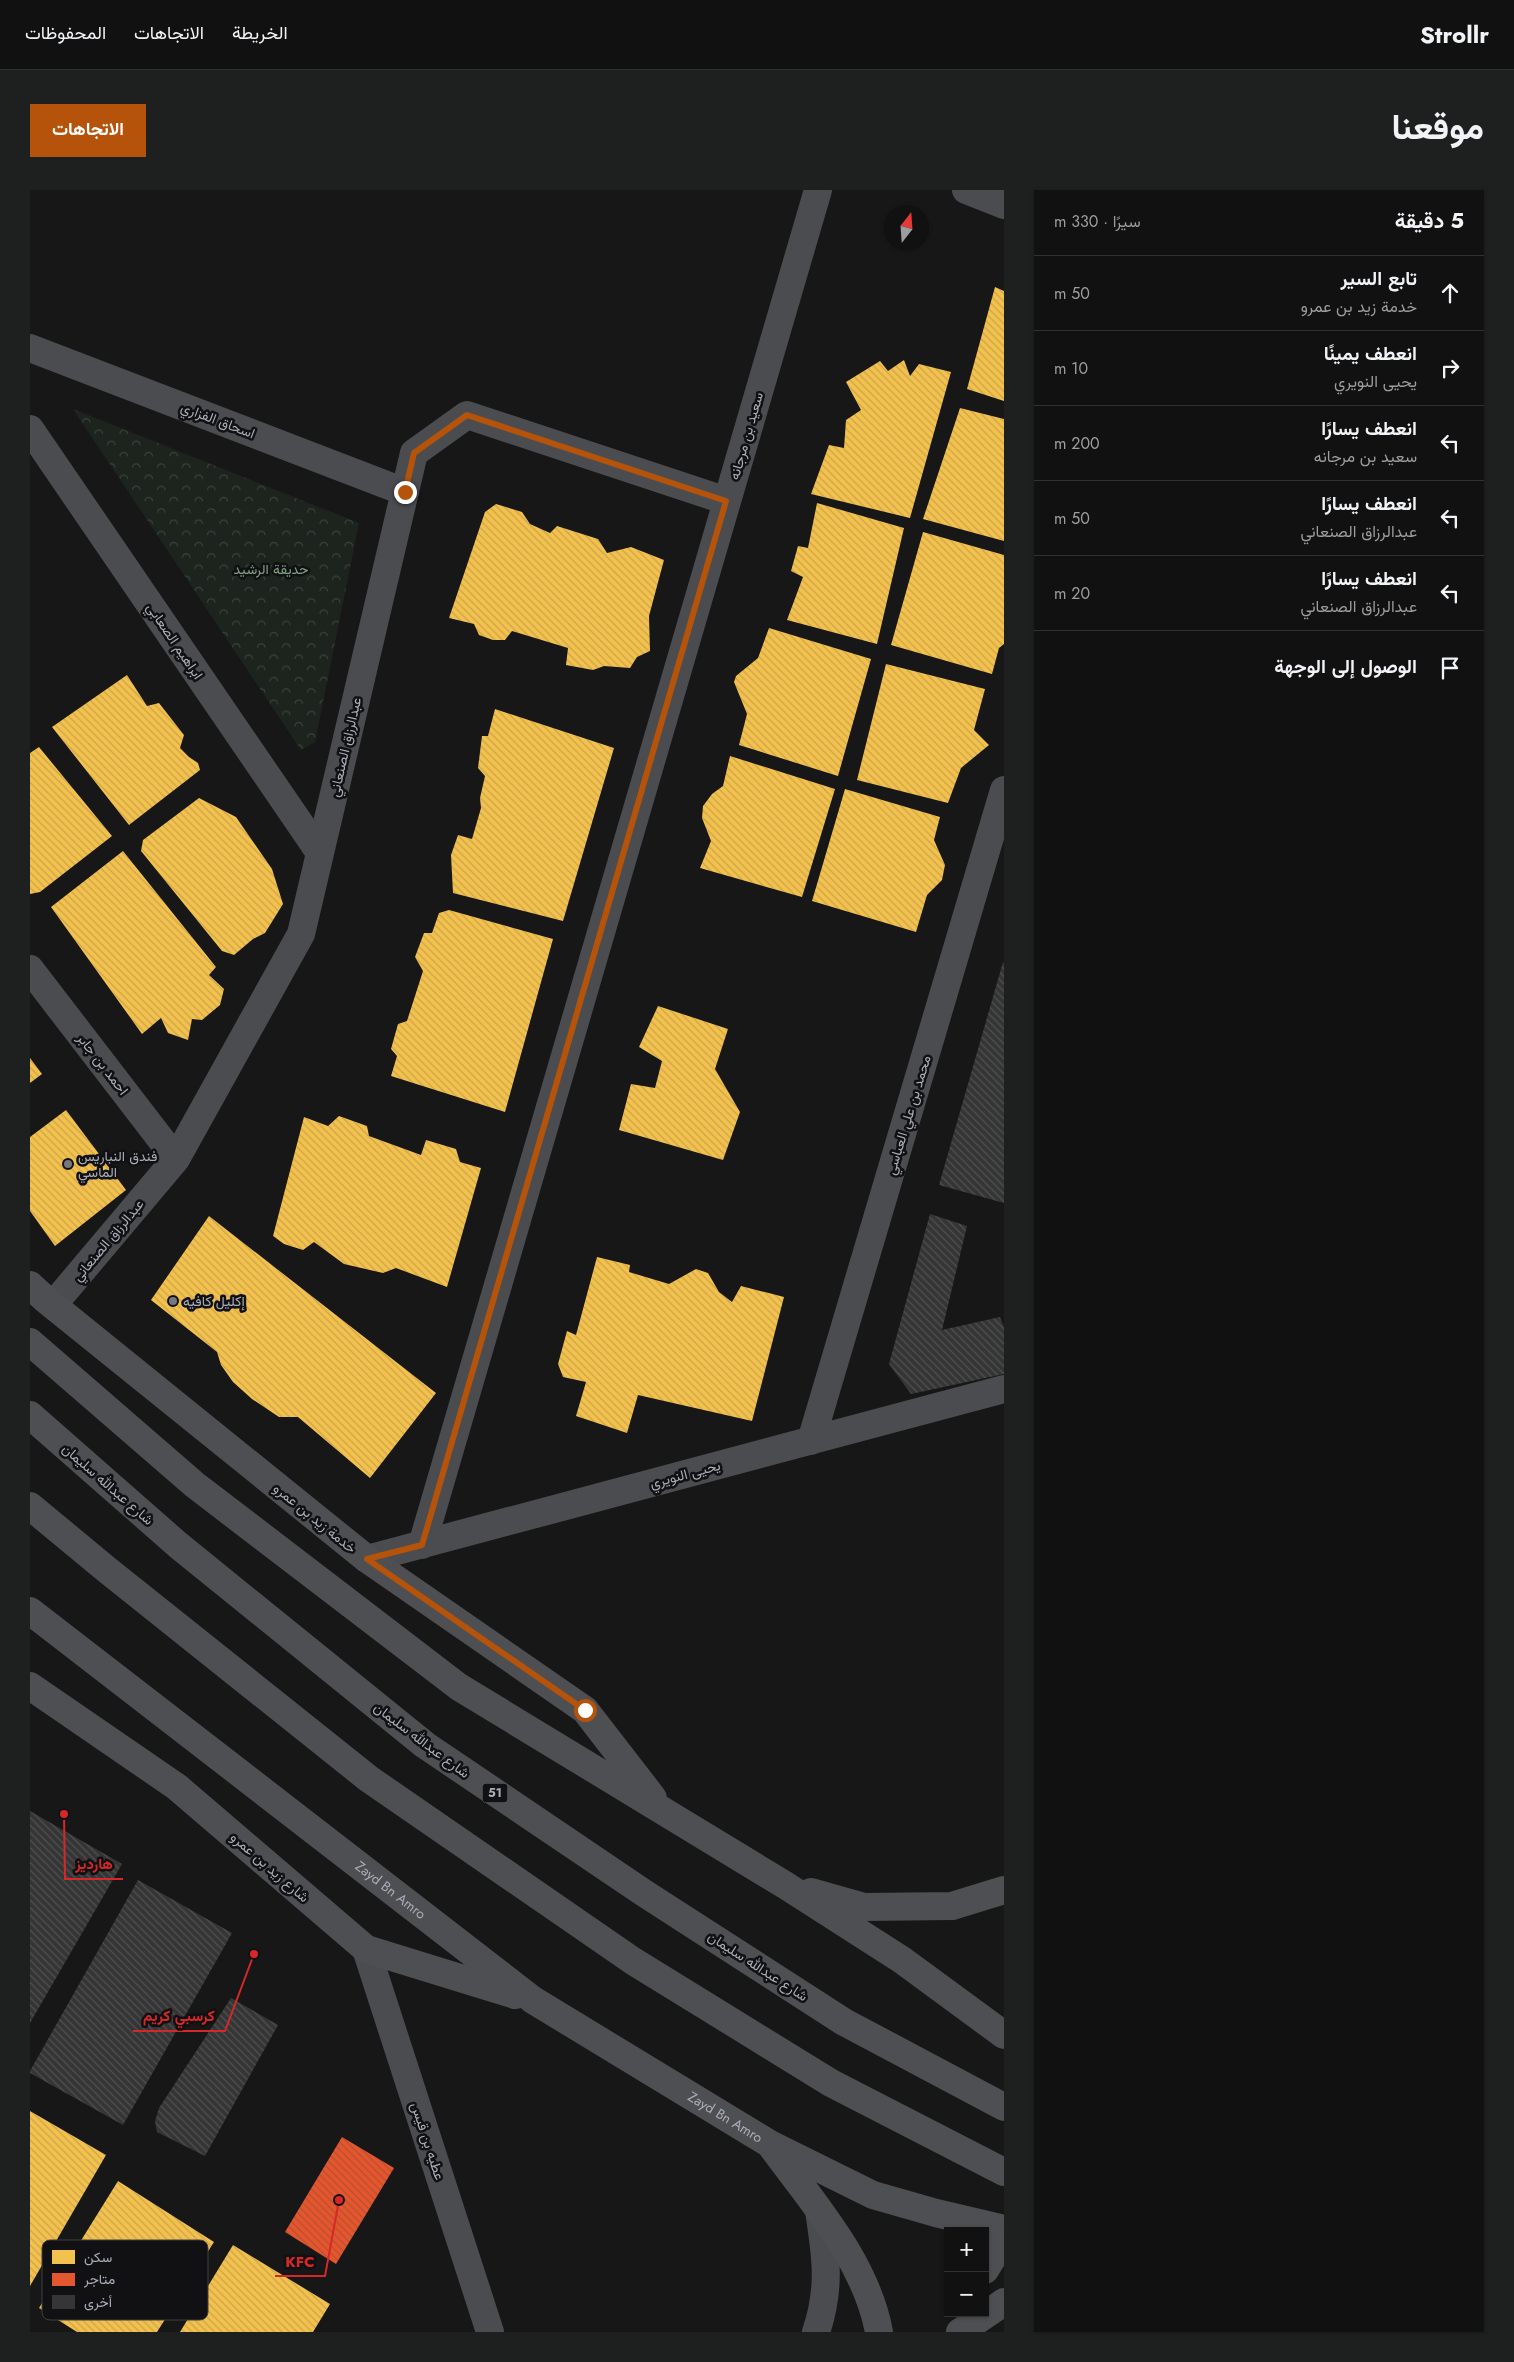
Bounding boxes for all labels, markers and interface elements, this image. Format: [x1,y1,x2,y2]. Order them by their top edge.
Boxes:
text: Strollr [1420,17,1489,52]
text: المحفوظات [25,20,106,46]
text: الاتجاهات [134,20,204,46]
text: الخريطة [232,20,288,46]
text: موقعنا [1391,102,1484,152]
button: الاتجاهات [30,104,146,157]
north arrow [884,205,929,250]
text: 5 دقيقة [1395,206,1464,236]
text: سيرًا · 330 m [1054,210,1141,233]
text: تابع السير [1340,265,1417,292]
icon: ahead [1436,279,1464,307]
text: 50 m [1054,282,1090,305]
text: خدمة زيد بن عمرو [1301,295,1417,318]
text: انعطف يمينًا [1324,340,1417,367]
icon: right [1436,354,1464,382]
text: 10 m [1054,357,1088,380]
text: يحيى النويري [1334,370,1417,393]
street label: سعيد بن مرجانه [724,390,768,482]
street label: اسحاق الفزاري [177,397,258,445]
text: انعطف يسارًا [1321,415,1417,442]
icon: left [1436,429,1464,457]
text: 200 m [1054,432,1100,455]
text: سعيد بن مرجانه [1314,445,1417,468]
route end [394,481,417,504]
text: انعطف يسارًا [1321,490,1417,517]
icon: left [1436,504,1464,532]
text: 50 m [1054,507,1090,530]
text: عبدالرزاق الصنعاني [1301,520,1417,543]
park label: حديقة الرشيد [234,559,308,579]
text: انعطف يسارًا [1321,565,1417,592]
icon: left [1436,579,1464,607]
text: 20 m [1054,582,1090,605]
text: عبدالرزاق الصنعاني [1301,595,1417,618]
street label: ابراهيم الصعابي [140,599,208,684]
text: الوصول إلى الوجهة [1274,653,1417,680]
icon: arrive [1436,654,1464,682]
street label: عبدالرزاق الصنعاني [324,695,368,799]
street label: احمد بن جابر [72,1028,133,1099]
street label: محمد بن علي العباسي [880,1053,938,1178]
place label: فندق النباريس الماسي [78,1146,157,1184]
marker: فندق النباريس الماسي [62,1158,74,1170]
street label: عبدالرزاق الصنعاني [68,1195,150,1287]
place label: إكليل كافيه [183,1291,245,1311]
marker: إكليل كافيه [167,1295,179,1307]
street label: شارع عبدالله سليمان [57,1439,158,1530]
street label: يحيى النويري [647,1455,723,1495]
street label: خدمة زيد بن عمرو [269,1478,361,1558]
street label: شارع عبدالله سليمان [369,1697,474,1784]
route start [574,1699,597,1722]
road number: 51 [482,1784,508,1802]
street label: شارع زيد بن عمرو [226,1827,314,1908]
callout: هارديز [65,1849,123,1879]
text: هارديز [74,1853,113,1875]
street label: Zayd Bn Amro [351,1856,431,1924]
street label: شارع عبدالله سليمان [704,1926,812,2007]
callout: كرسبي كريم [133,2001,225,2031]
text: كرسبي كريم [143,2005,215,2029]
street label: Zayd Bn Amro [684,2086,767,2148]
street label: عطيه بن قيس [406,2100,450,2182]
map controls [944,2227,989,2317]
button: + [944,2227,989,2272]
legend [42,2240,208,2320]
callout: KFC [275,2246,325,2276]
text: سكن [84,2247,112,2267]
text: KFC [285,2251,315,2273]
text: متاجر [83,2269,115,2289]
button: − [944,2272,989,2317]
text: أخرى [84,2292,112,2312]

